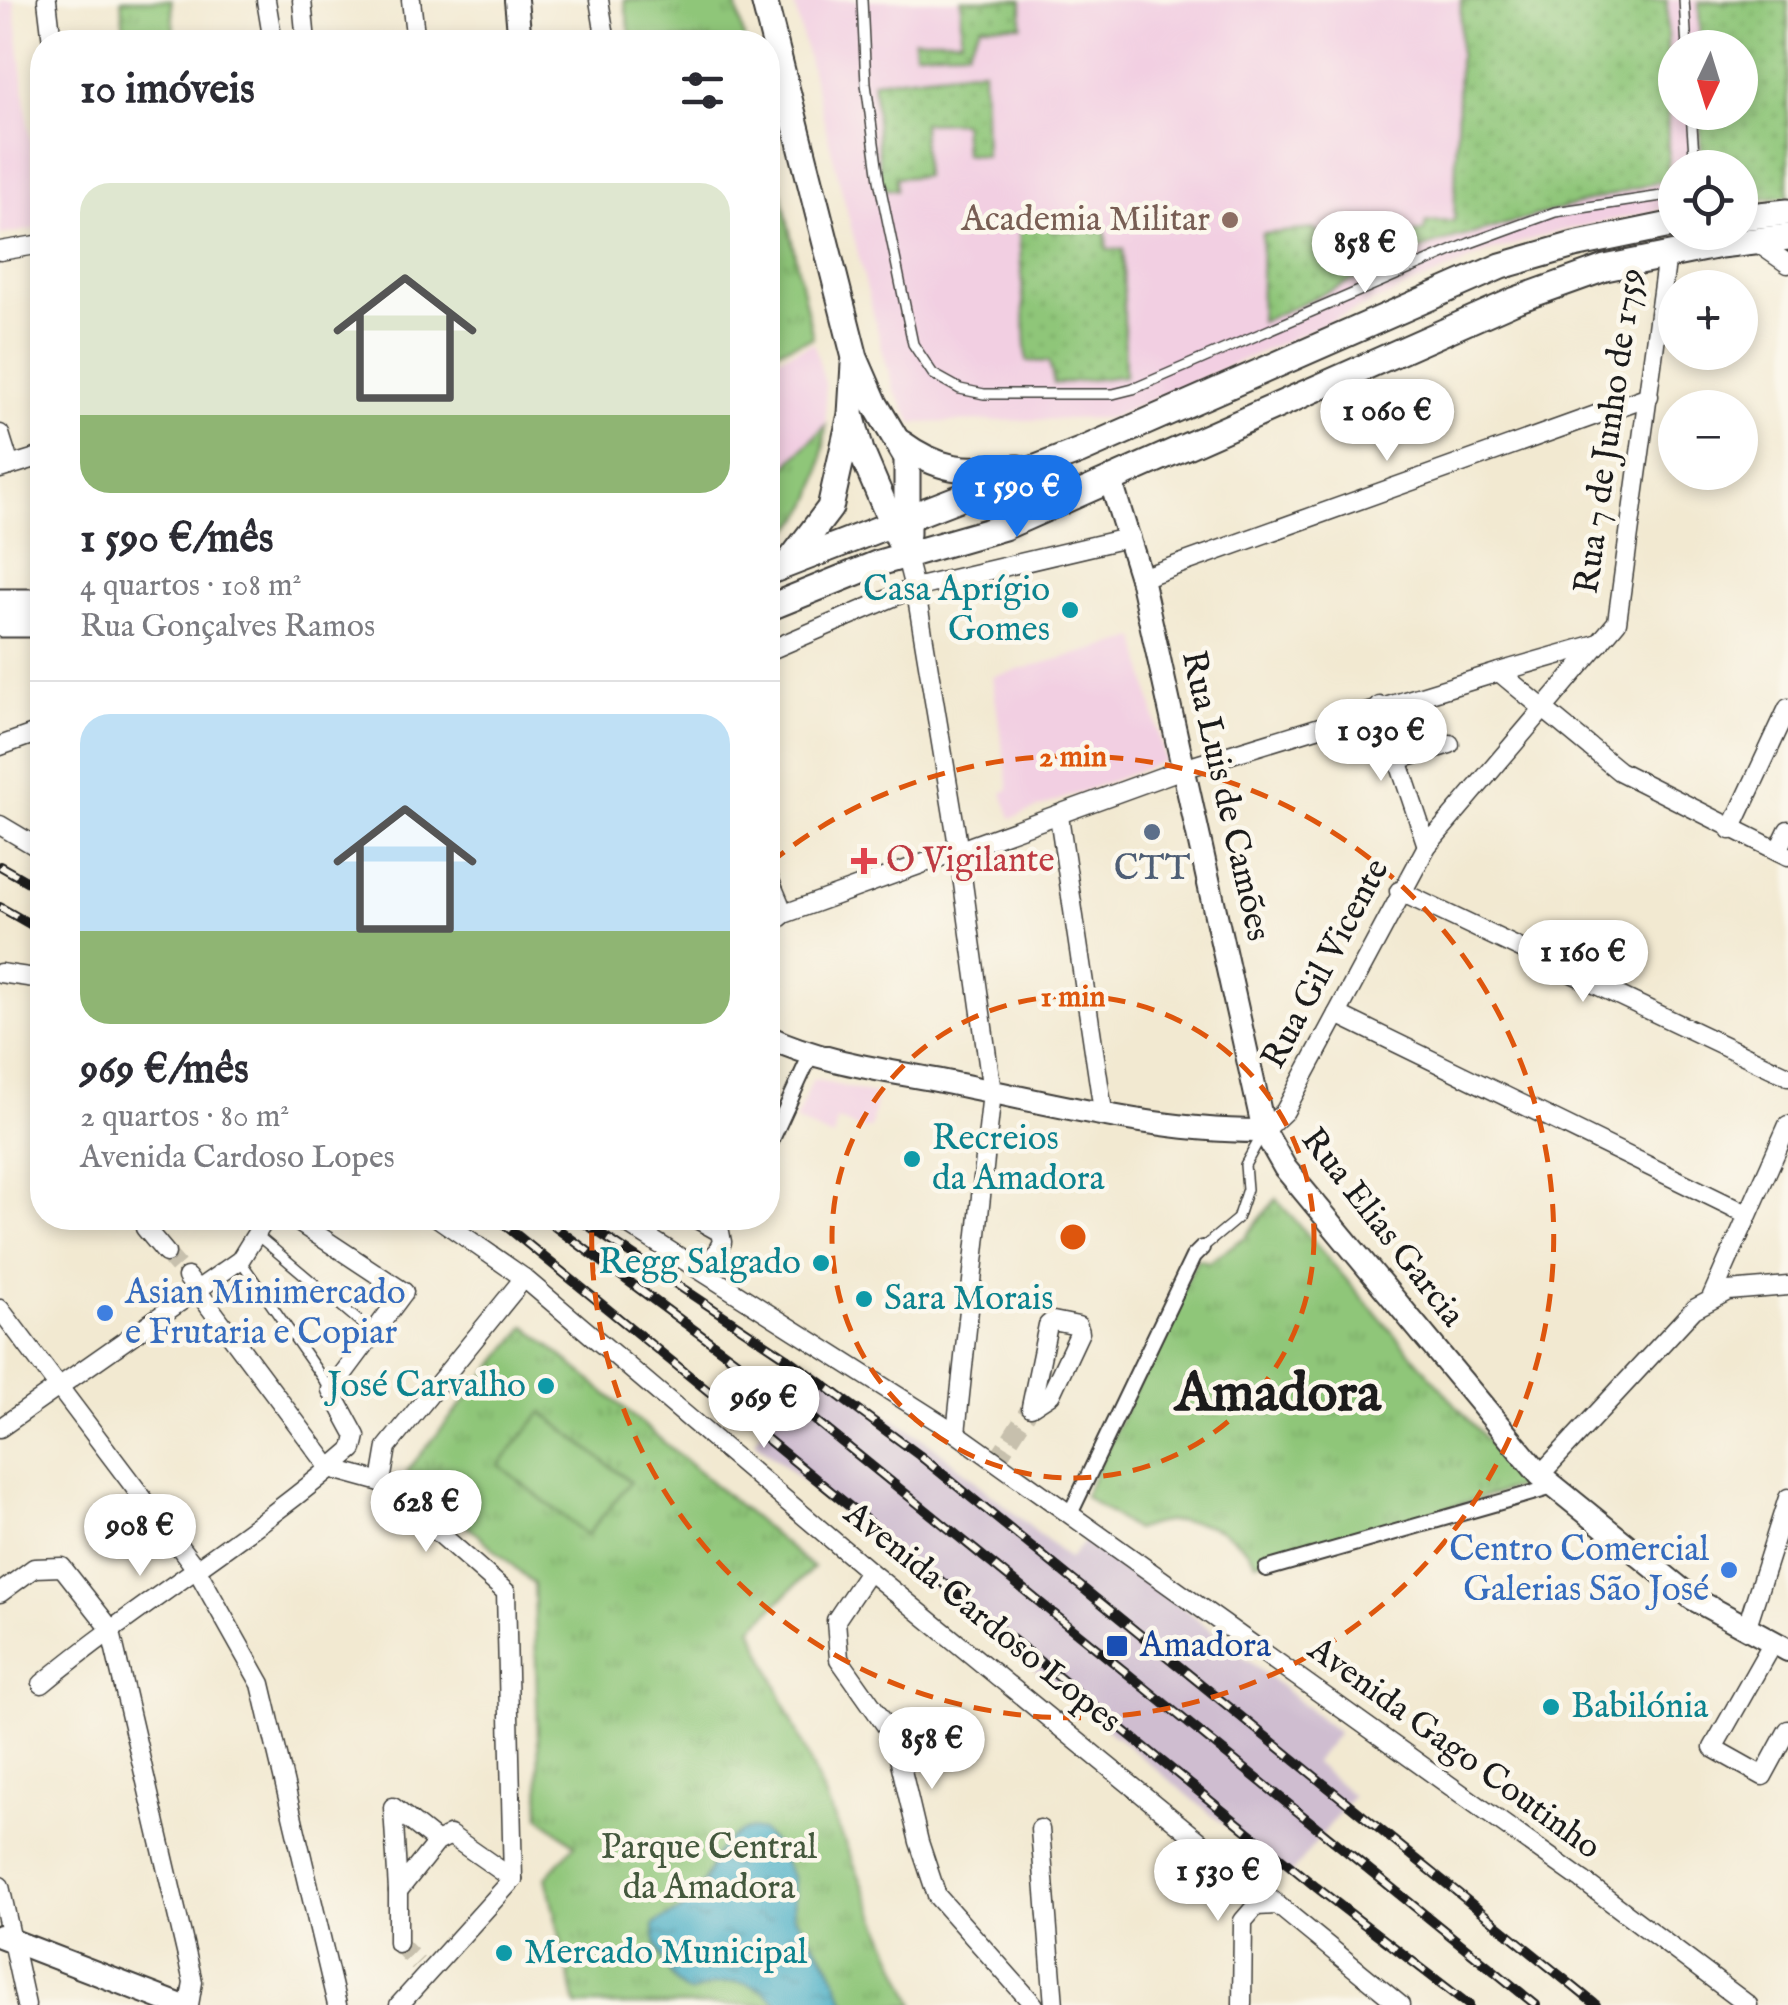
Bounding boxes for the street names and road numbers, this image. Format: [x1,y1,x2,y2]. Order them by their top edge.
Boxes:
street label: Rua 7 de Junho de 1759 [1565,265,1655,597]
street label: Rua Luis de Camões [1170,647,1280,945]
street label: Rua Gil Vicente [1252,851,1400,1077]
street label: Rua Elias Garcia [1290,1119,1474,1337]
street label: Avenida Cardoso Lopes [833,1492,1130,1744]
street label: Avenida Gago Coutinho [1298,1627,1609,1870]

